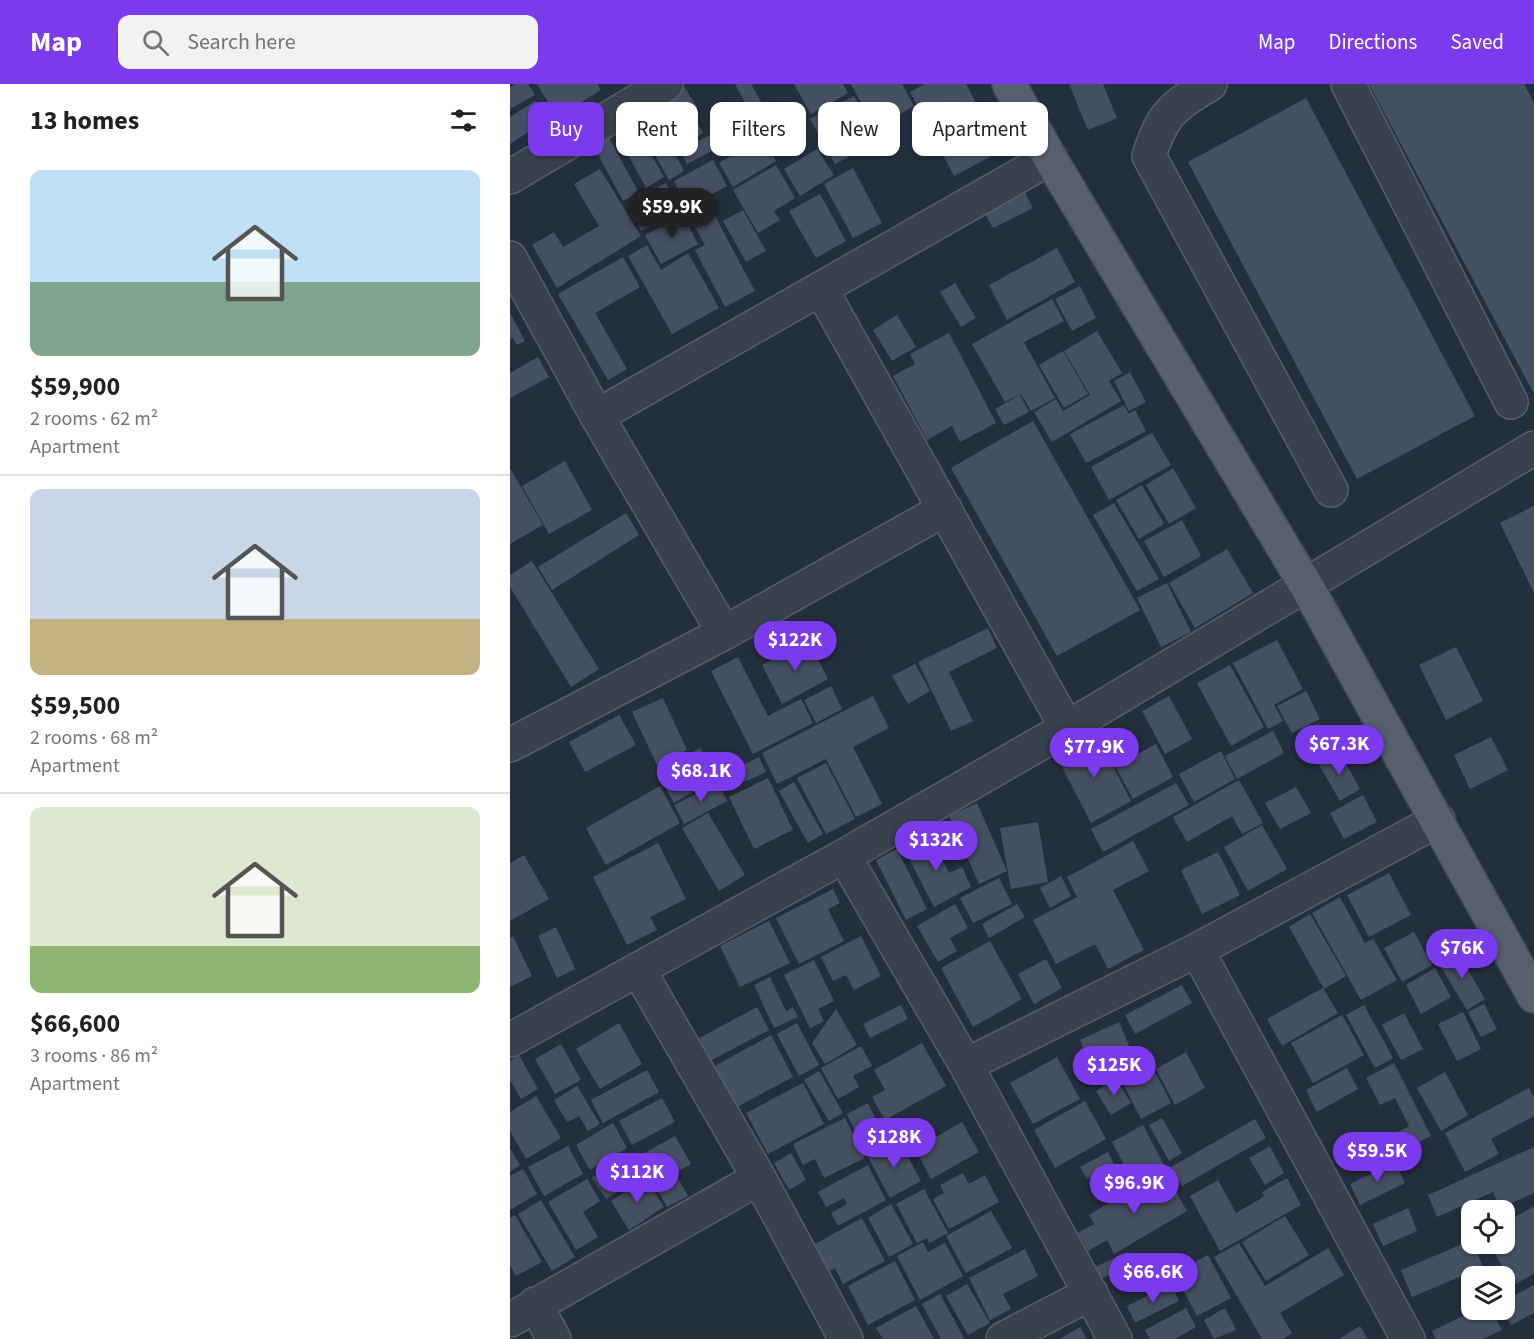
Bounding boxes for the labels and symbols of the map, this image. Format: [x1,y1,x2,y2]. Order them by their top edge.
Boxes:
pin: $59.9K [623,188,721,239]
pin: $122K [753,621,837,672]
pin: $67.3K [1290,725,1388,776]
pin: $77.9K [1045,728,1143,779]
pin: $68.1K [652,752,750,803]
pin: $132K [894,821,978,872]
pin: $76K [1426,929,1498,980]
pin: $125K [1072,1046,1156,1097]
pin: $128K [852,1118,936,1169]
pin: $59.5K [1328,1132,1426,1183]
pin: $112K [595,1153,679,1204]
pin: $96.9K [1085,1164,1183,1215]
pin: $66.6K [1104,1253,1202,1304]

